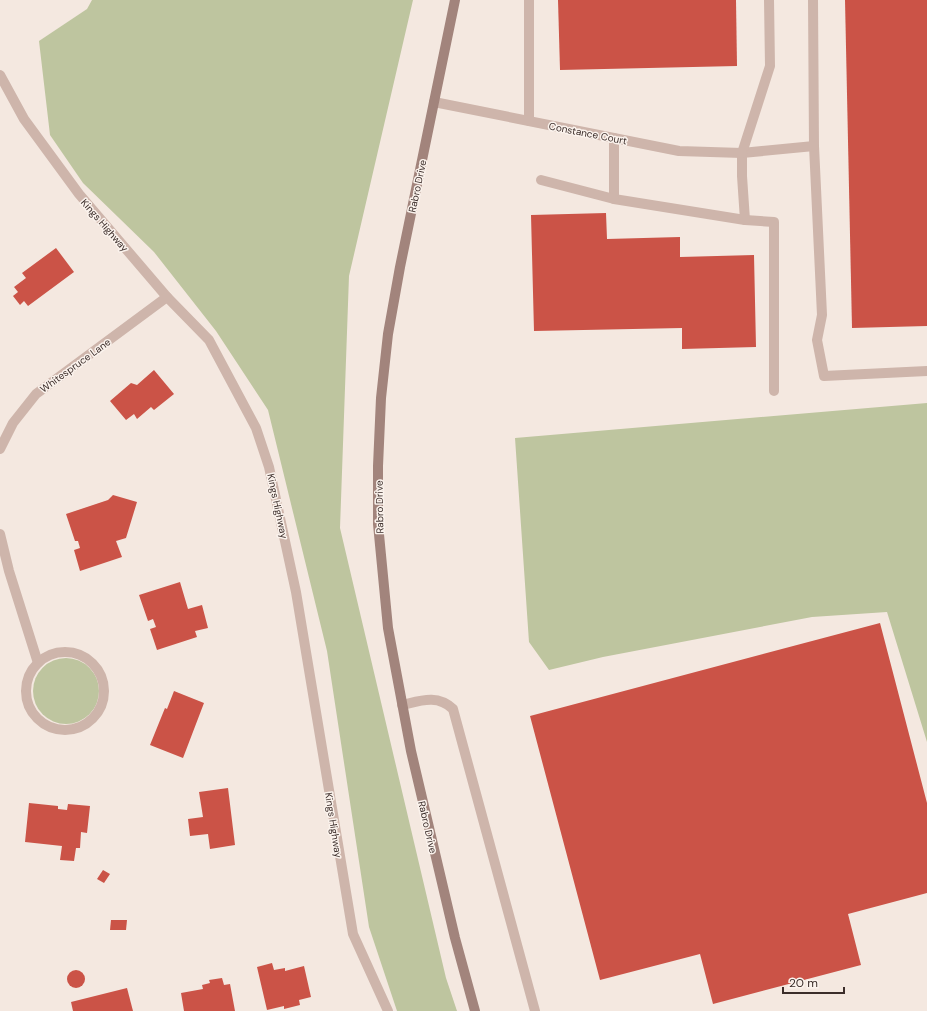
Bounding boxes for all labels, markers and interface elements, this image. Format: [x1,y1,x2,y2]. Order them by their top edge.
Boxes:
street label: Constance Court [548,120,628,147]
street label: Rabro Drive [406,158,429,214]
street label: Kings Highway [78,196,131,255]
street label: Whitespruce Lane [37,335,113,395]
street label: Kings Highway [264,472,291,540]
street label: Rabro Drive [373,480,386,534]
street label: Kings Highway [322,791,345,859]
street label: Rabro Drive [415,800,440,855]
scale bar [783,969,844,995]
text: 20 m [789,975,818,991]

